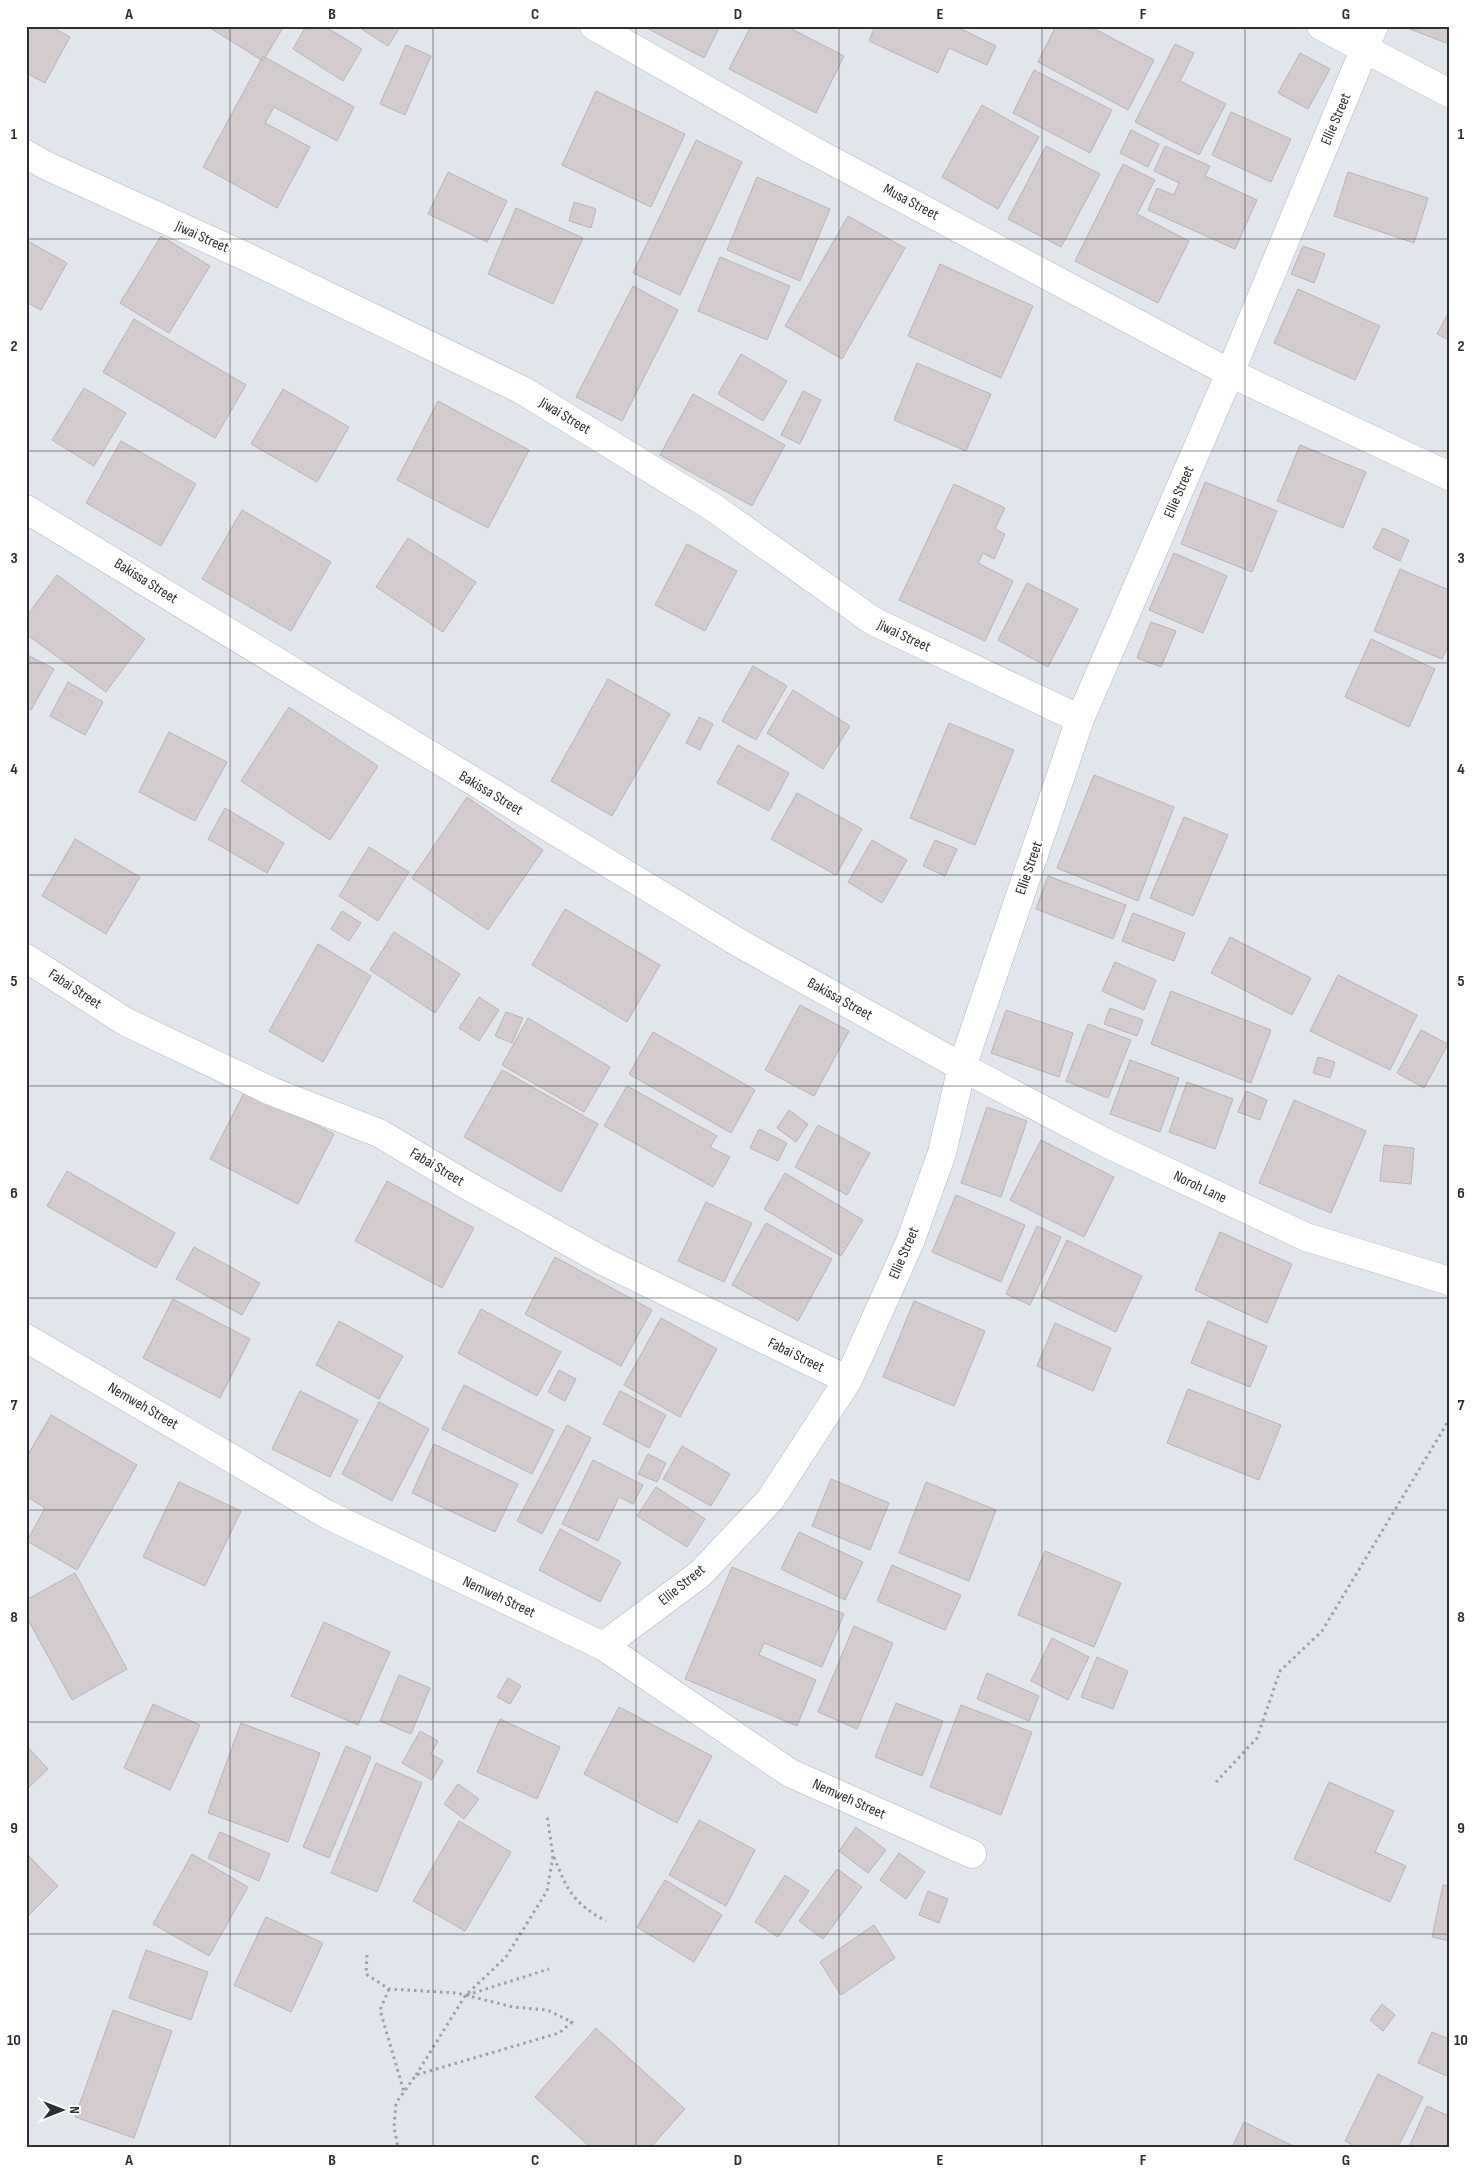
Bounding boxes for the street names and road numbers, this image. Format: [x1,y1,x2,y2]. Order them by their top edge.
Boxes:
street label: Ellie Street [1317,90,1356,148]
street label: Musa Street [880,179,942,225]
street label: Jiwai Street [171,216,232,257]
street label: Jiwai Street [535,393,595,439]
street label: Ellie Street [1160,463,1199,521]
street label: Bakissa Street [111,554,182,608]
street label: Jiwai Street [873,615,934,657]
street label: Bakissa Street [456,766,527,820]
street label: Ellie Street [1011,839,1047,897]
street label: Fabai Street [45,965,106,1014]
street label: Bakissa Street [804,973,876,1025]
street label: Fabai Street [406,1143,468,1191]
street label: Noroh Lane [1170,1166,1230,1208]
street label: Ellie Street [885,1224,924,1282]
street label: Fabai Street [765,1333,828,1377]
street label: Nemweh Street [104,1378,182,1434]
street label: Ellie Street [655,1560,710,1610]
street label: Nemweh Street [460,1572,539,1622]
street label: Nemweh Street [809,1774,889,1824]

